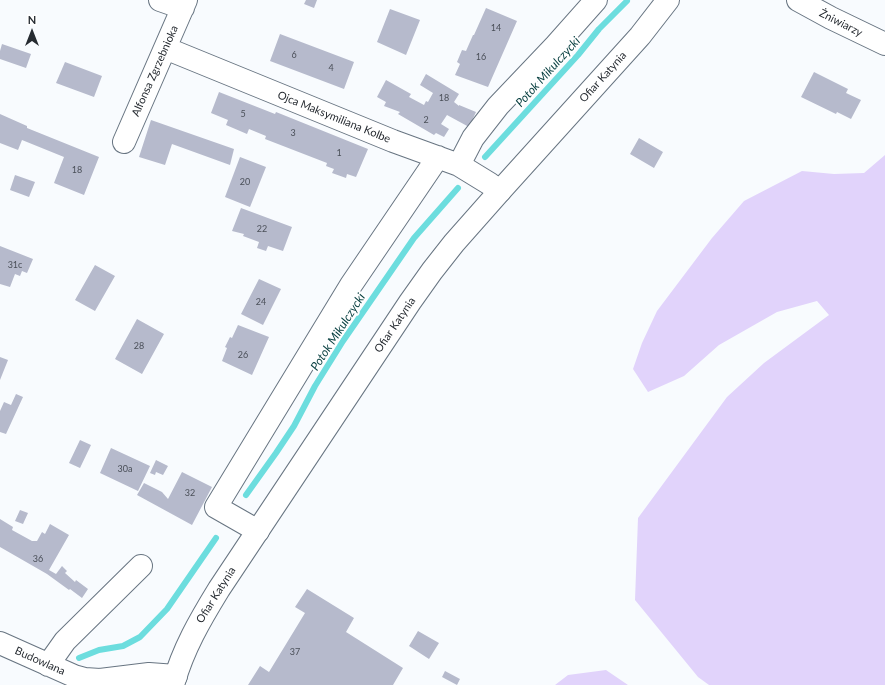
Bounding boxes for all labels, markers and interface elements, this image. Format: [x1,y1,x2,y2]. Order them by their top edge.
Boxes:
street label: Żniwiarzy [817,7,865,39]
north arrow [12,12,52,52]
text: N [28,13,36,26]
street label: Alfonsa Zgrzebnioka [129,23,181,119]
house number: 14 [491,23,501,33]
water label: Potok Mikulczycki [513,34,583,110]
street label: Ofiar Katynia [577,49,629,105]
house number: 6 [291,50,297,60]
house number: 16 [476,52,486,62]
house number: 4 [328,63,334,73]
street label: Ojca Maksymiliana Kolbe [276,88,392,146]
house number: 18 [439,93,449,103]
house number: 5 [240,109,246,119]
house number: 2 [423,115,429,125]
house number: 3 [290,128,296,138]
house number: 1 [336,148,342,158]
house number: 18 [72,165,82,175]
house number: 20 [240,177,250,187]
house number: 22 [257,224,267,234]
house number: 31c [8,260,22,270]
water label: Potok Mikulczycki [308,291,368,373]
street label: Ofiar Katynia [372,295,418,355]
house number: 24 [256,297,266,307]
house number: 28 [134,341,144,351]
house number: 26 [238,350,248,360]
house number: 30a [118,464,132,474]
house number: 32 [185,488,195,498]
house number: 36 [33,554,43,564]
street label: Ofiar Katynia [193,564,239,626]
street label: Budowlana [13,644,67,678]
house number: 37 [290,647,300,657]

